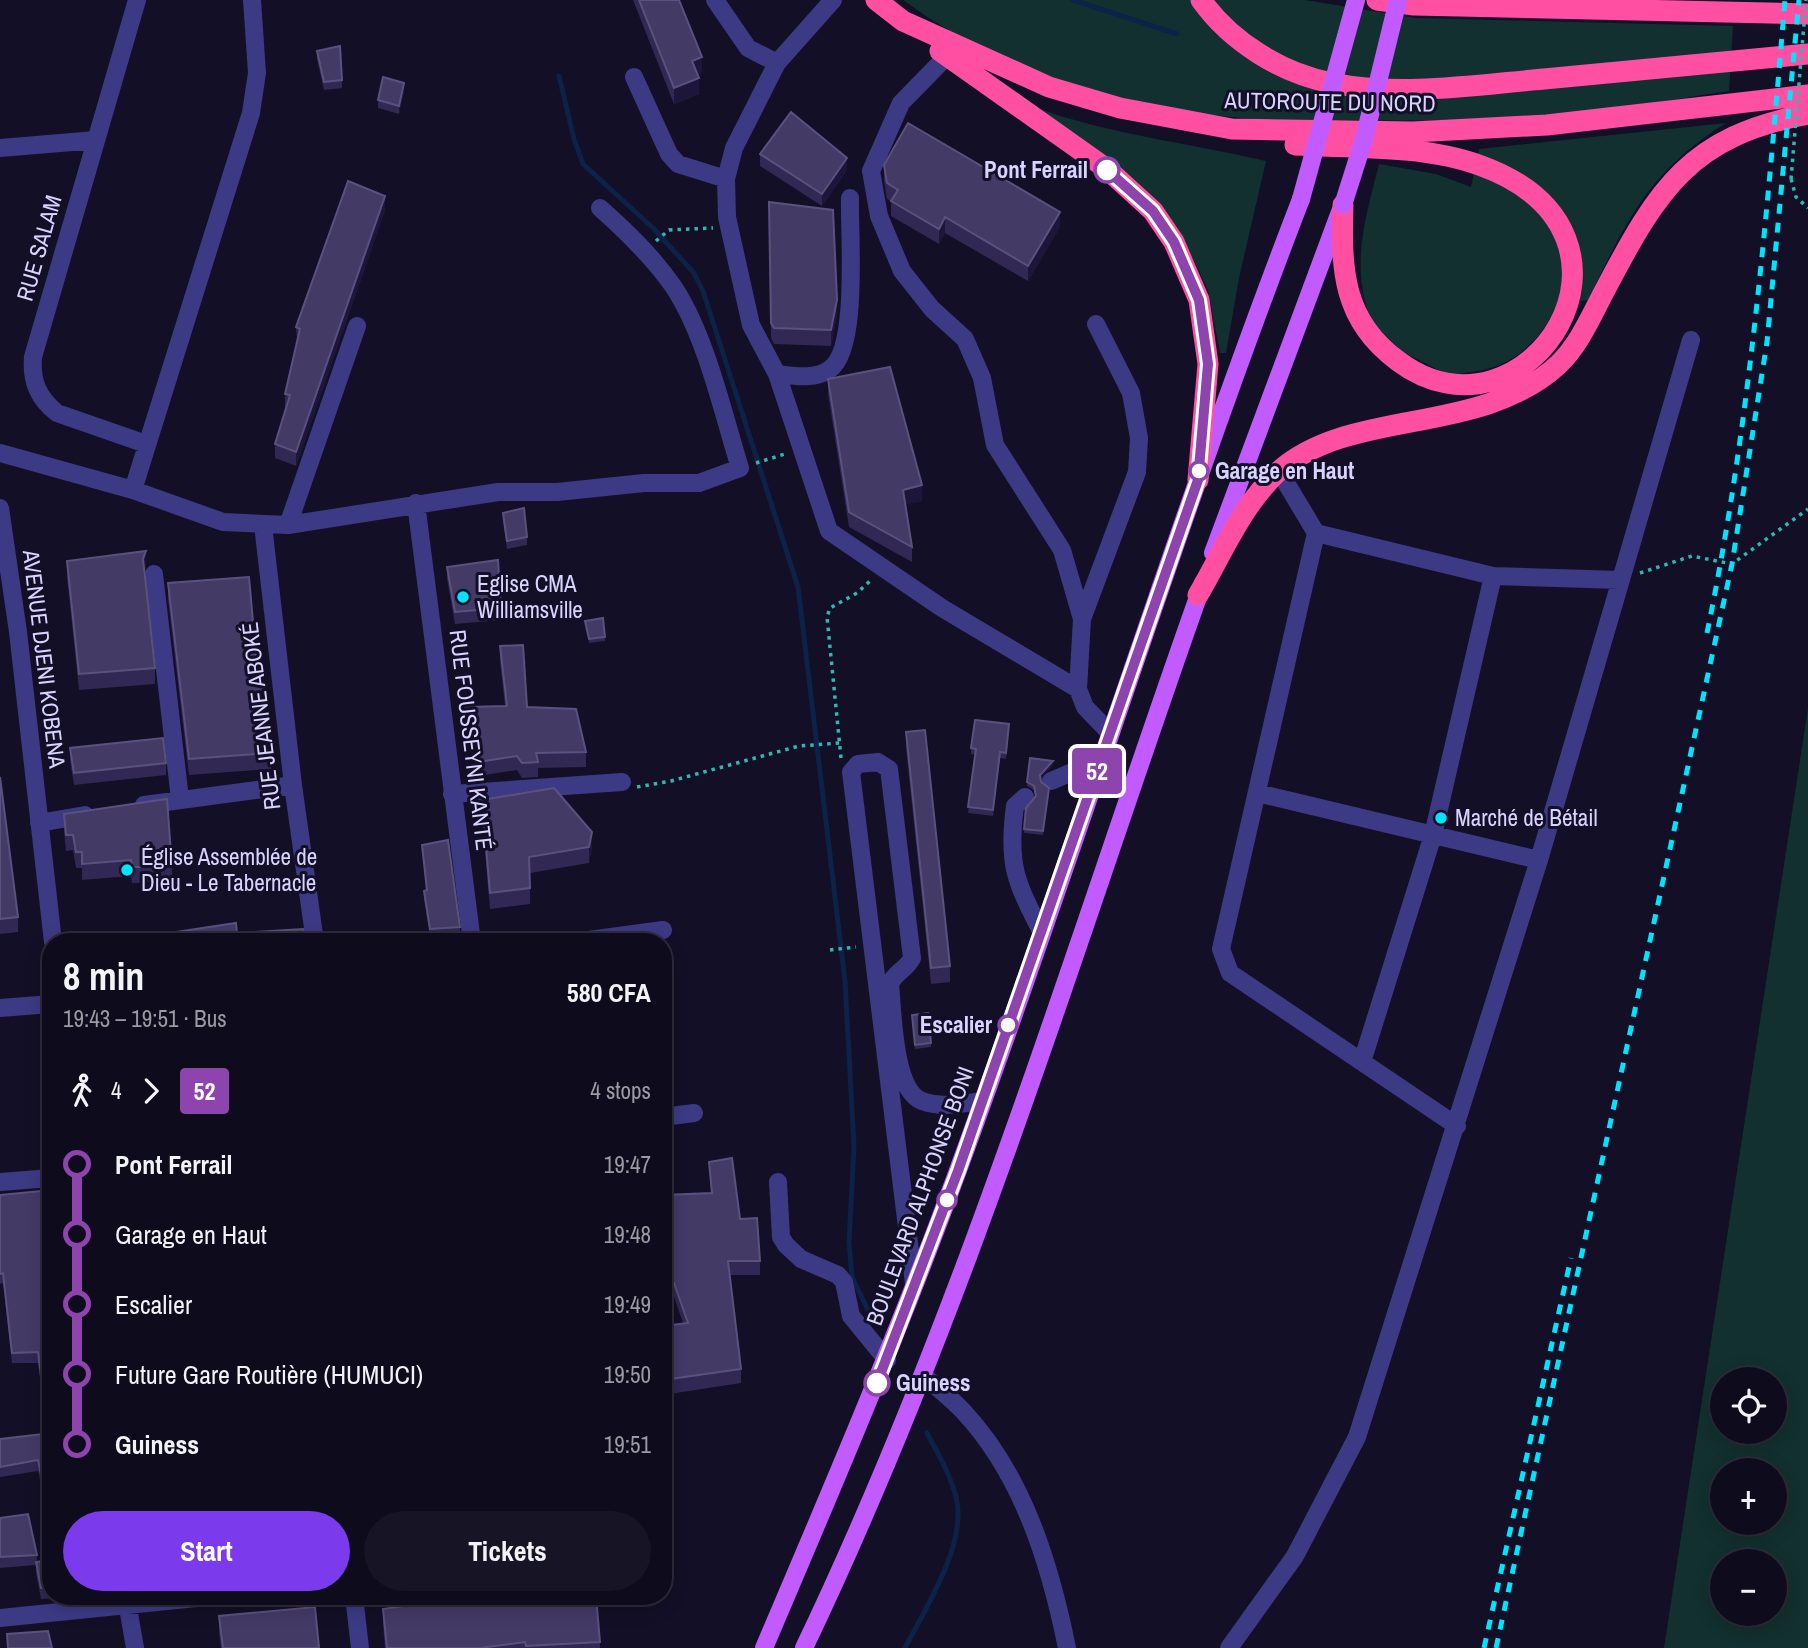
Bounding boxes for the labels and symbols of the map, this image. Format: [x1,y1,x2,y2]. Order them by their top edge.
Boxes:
street label: AUTOROUTE DU NORD [1223,84,1436,119]
place label: Pont Ferrail [984,154,1088,185]
marker: Pont Ferrail [1094,157,1120,183]
street label: RUE SALAM [9,191,68,305]
place label: Garage en Haut [1215,455,1354,486]
marker: Garage en Haut [1189,461,1209,481]
street label: AVENUE DJENI KOBENA [16,547,73,770]
place label: Eglise CMA Williamsville [477,568,583,625]
marker: Eglise CMA Williamsville [455,589,471,605]
street label: RUE JEANNE ABOKÉ [234,621,287,812]
street label: RUE FOUSSEYNI KANTÉ [443,628,500,852]
line badge: 52 [1066,748,1128,794]
place label: Marché de Bétail [1455,802,1598,833]
marker: Marché de Bétail [1433,810,1449,826]
place label: Église Assemblée de Dieu - Le Tabernacle [141,841,317,898]
marker: Église Assemblée de Dieu - Le Tabernacle [119,862,135,878]
place label: Escalier [920,1009,993,1040]
marker: Escalier [998,1015,1018,1035]
street label: BOULEVARD ALPHONSE BONI [858,1062,981,1330]
unlabelled marker [937,1190,957,1210]
place label: Guiness [896,1367,970,1398]
marker: Guiness [864,1370,890,1396]

